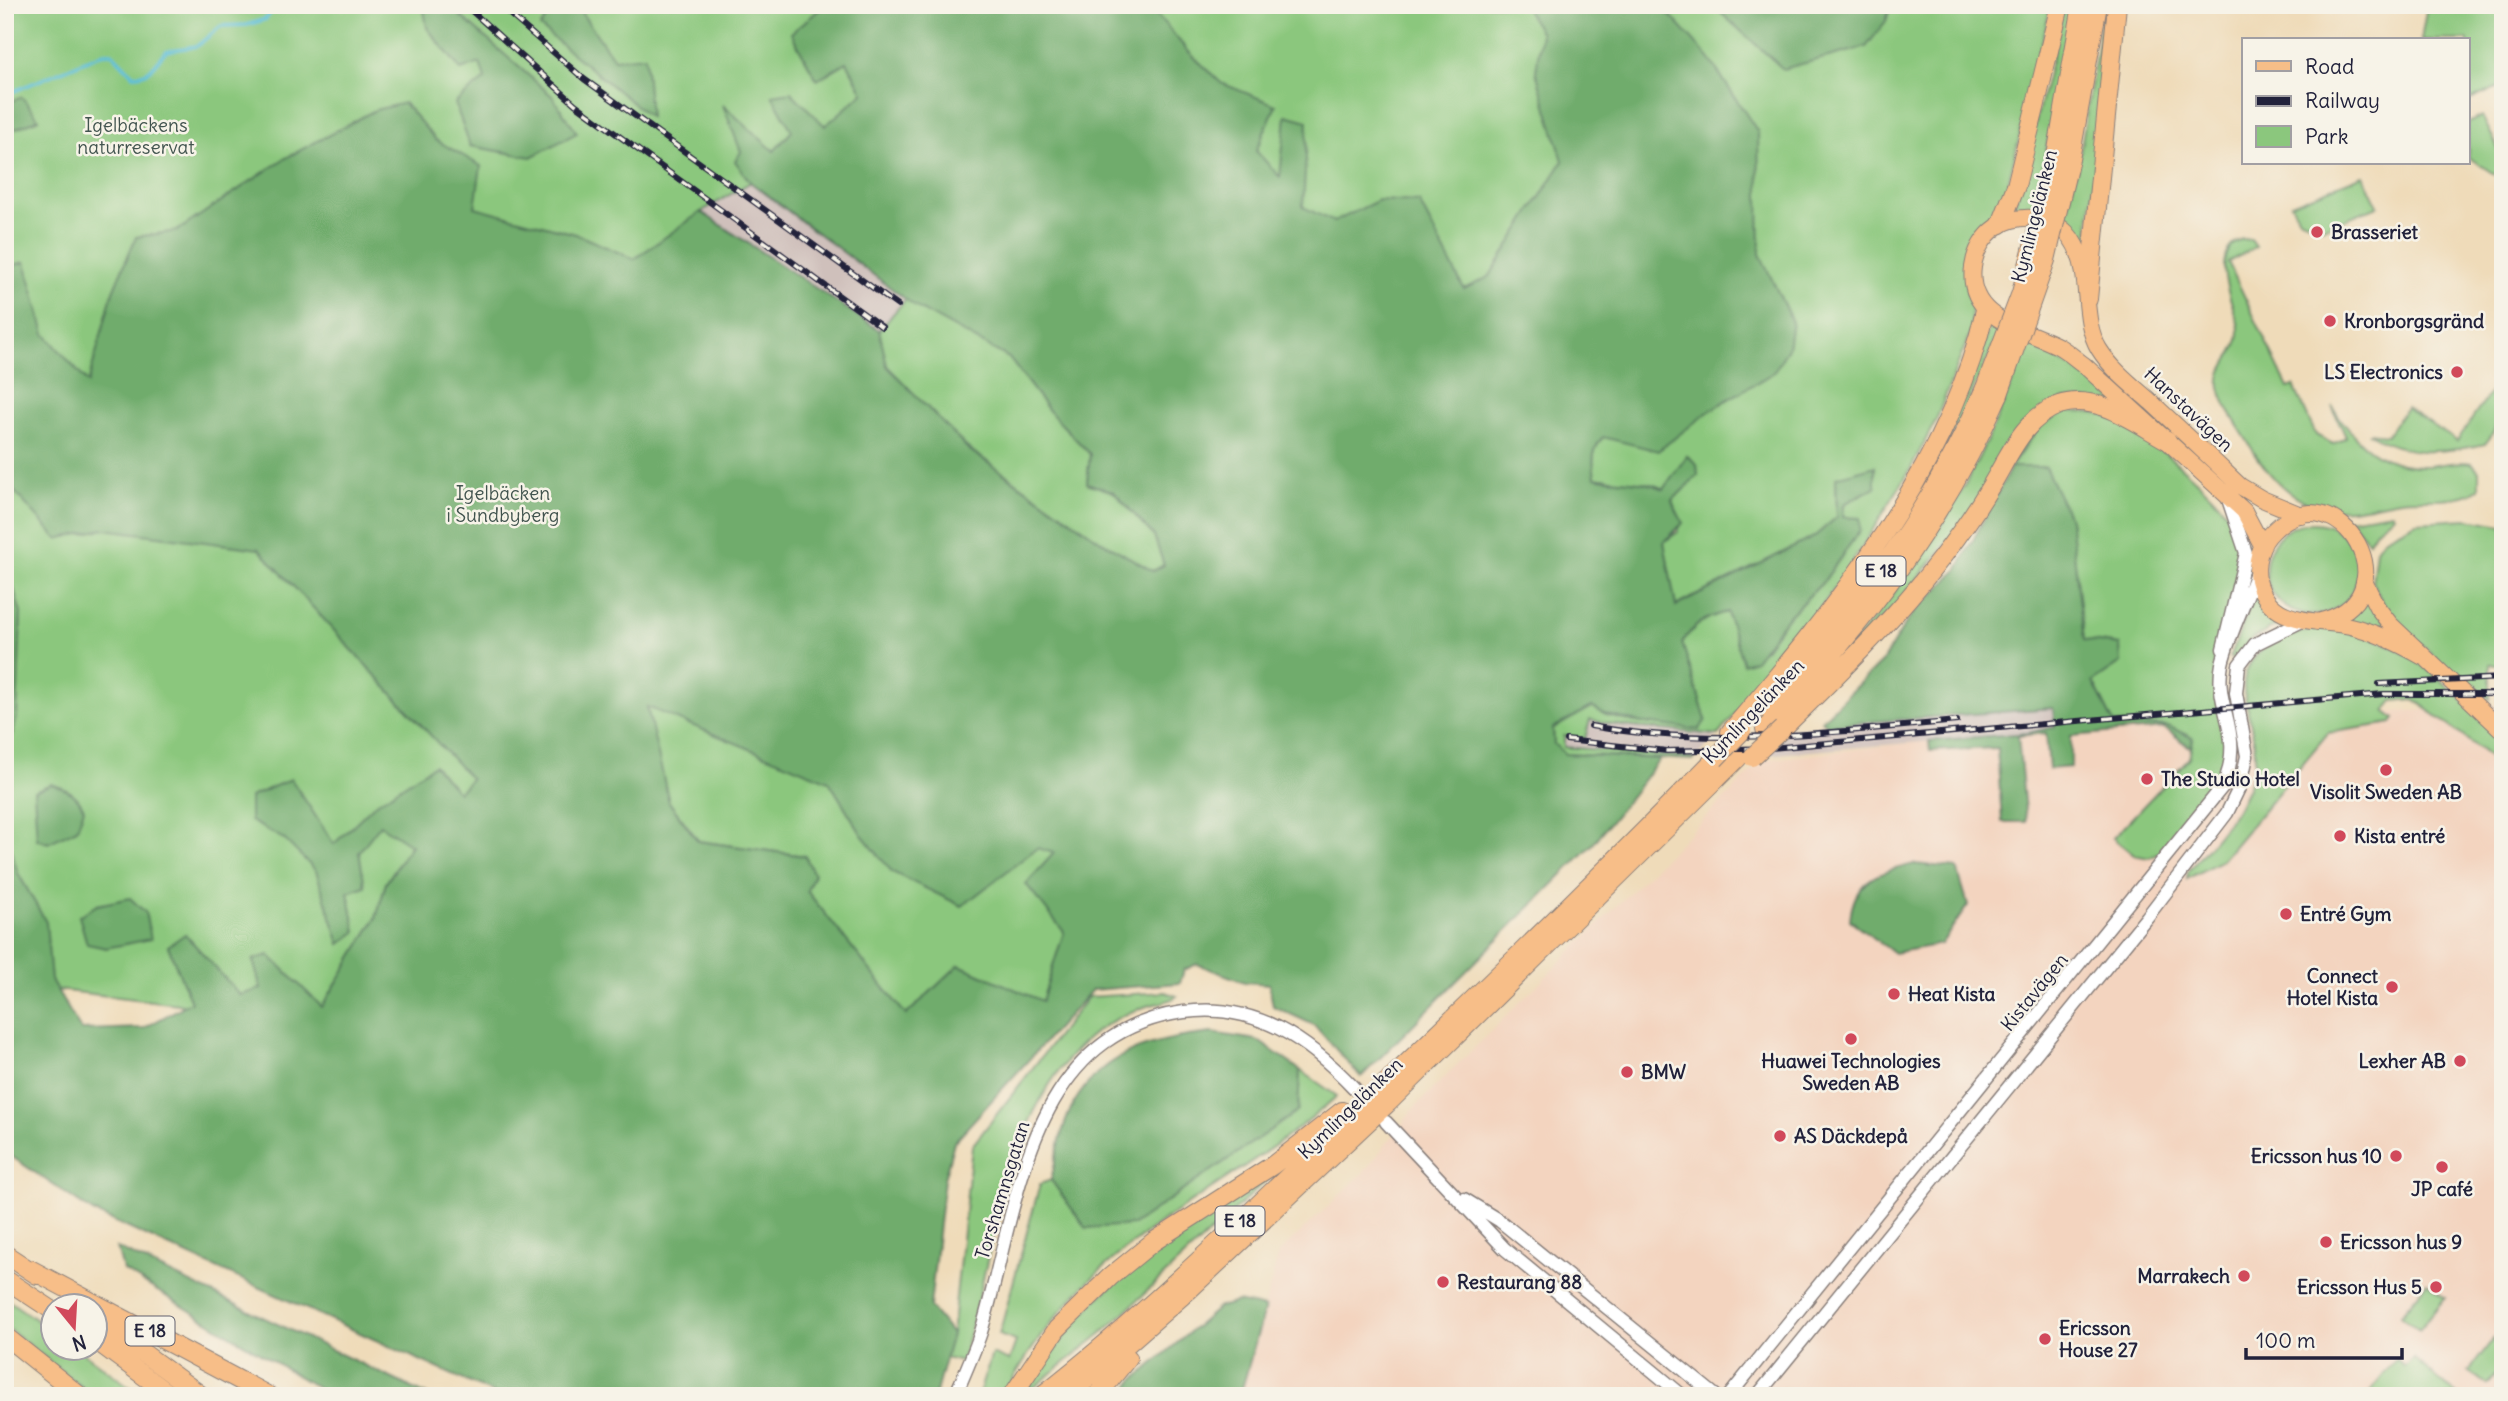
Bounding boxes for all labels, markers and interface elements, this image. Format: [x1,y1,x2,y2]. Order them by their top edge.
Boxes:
legend [2242,38,2470,164]
text: Road [2305,53,2354,80]
text: Railway [2305,87,2380,114]
park label: Igelbäckens naturreservat [77,113,195,159]
text: Park [2305,123,2348,150]
street label: Kymlingelänken [2006,147,2062,285]
place label: Brasseriet [2331,220,2419,244]
marker: Brasseriet [2309,224,2325,240]
place label: Kronborgsgränd [2344,309,2484,333]
marker: Kronborgsgränd [2322,313,2338,329]
place label: LS Electronics [2324,360,2443,384]
street label: Hanstavägen [2139,362,2239,456]
marker: LS Electronics [2449,364,2465,380]
park label: Igelbäcken i Sundbyberg [447,481,559,527]
road number: E 18 [1856,556,1906,586]
street label: Kymlingelänken [1697,654,1809,768]
marker: Visolit Sweden AB [2378,762,2394,778]
place label: The Studio Hotel [2161,767,2300,791]
marker: The Studio Hotel [2139,771,2155,787]
place label: Visolit Sweden AB [2310,780,2462,804]
place label: Kista entré [2354,824,2445,848]
marker: Kista entré [2332,828,2348,844]
place label: Entré Gym [2300,902,2392,926]
marker: Entré Gym [2278,906,2294,922]
street label: Kistavägen [1995,948,2073,1036]
place label: Connect Hotel Kista [2287,964,2379,1010]
marker: Connect Hotel Kista [2384,979,2400,995]
place label: Heat Kista [1908,982,1996,1006]
marker: Heat Kista [1886,986,1902,1002]
marker: Huawei Technologies Sweden AB [1843,1031,1859,1047]
place label: Huawei Technologies Sweden AB [1761,1049,1941,1095]
place label: Lexher AB [2359,1049,2446,1073]
street label: Kymlingelänken [1293,1052,1407,1164]
marker: Lexher AB [2452,1053,2468,1069]
place label: BMW [1641,1060,1687,1084]
marker: BMW [1619,1064,1635,1080]
street label: Torshamnsgatan [970,1118,1034,1262]
place label: AS Däckdepå [1794,1124,1908,1148]
marker: AS Däckdepå [1772,1128,1788,1144]
place label: Ericsson hus 10 [2251,1144,2382,1168]
marker: Ericsson hus 10 [2388,1148,2404,1164]
marker: JP café [2434,1159,2450,1175]
place label: JP café [2411,1177,2473,1201]
road number: E 18 [1216,1206,1264,1236]
place label: Ericsson hus 9 [2340,1230,2462,1254]
marker: Ericsson hus 9 [2318,1234,2334,1250]
place label: Marrakech [2137,1264,2230,1288]
marker: Marrakech [2236,1268,2252,1284]
place label: Restaurang 88 [1457,1270,1582,1294]
marker: Restaurang 88 [1435,1274,1451,1290]
place label: Ericsson Hus 5 [2297,1275,2422,1299]
marker: Ericsson Hus 5 [2428,1279,2444,1295]
north arrow [38,1292,108,1362]
road number: E 18 [125,1316,174,1346]
place label: Ericsson House 27 [2059,1316,2138,1362]
scale bar [2246,1317,2401,1361]
text: 100 m [2256,1327,2315,1354]
text: N [69,1330,89,1357]
marker: Ericsson House 27 [2037,1331,2053,1347]

